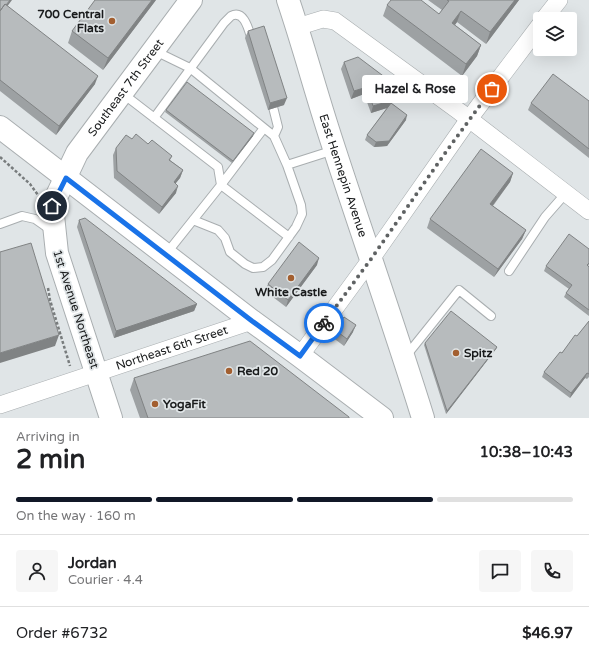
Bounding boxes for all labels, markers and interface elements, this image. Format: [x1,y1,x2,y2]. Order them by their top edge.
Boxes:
place label: 700 Central Flats [37,7,104,35]
map controls [533,12,577,56]
button: layers [533,12,577,56]
marker: 700 Central Flats [107,16,117,26]
street label: Southeast 7th Street [85,36,167,139]
pin [475,72,509,106]
callout: Hazel & Rose [362,75,468,103]
icon: bag [481,78,503,100]
text: Hazel & Rose [374,81,456,97]
street label: East Hennepin Avenue [316,112,370,239]
pin [35,189,69,223]
icon: home [41,195,63,217]
street label: 1st Avenue Northeast [50,248,102,371]
marker: White Castle [286,273,296,283]
place label: White Castle [255,285,327,299]
courier [304,303,344,343]
icon: bike [313,312,335,334]
street label: Northeast 6th Street [114,322,230,373]
place label: Spitz [464,346,492,361]
marker: Spitz [451,348,461,358]
place label: Red 20 [237,364,279,378]
marker: Red 20 [224,366,234,376]
place label: YogaFit [163,397,206,412]
marker: YogaFit [150,399,160,409]
text: Arriving in [16,429,80,445]
text: 10:38–10:43 [480,443,573,461]
text: 2 min [16,444,85,475]
text: On the way · 160 m [16,508,136,524]
button: person [16,550,58,592]
button: chat [479,550,521,592]
button: phone [531,550,573,592]
text: Jordan [68,554,117,572]
text: Courier · 4.4 [68,572,143,588]
text: Order #6732 [16,624,108,642]
text: $46.97 [522,624,573,642]

